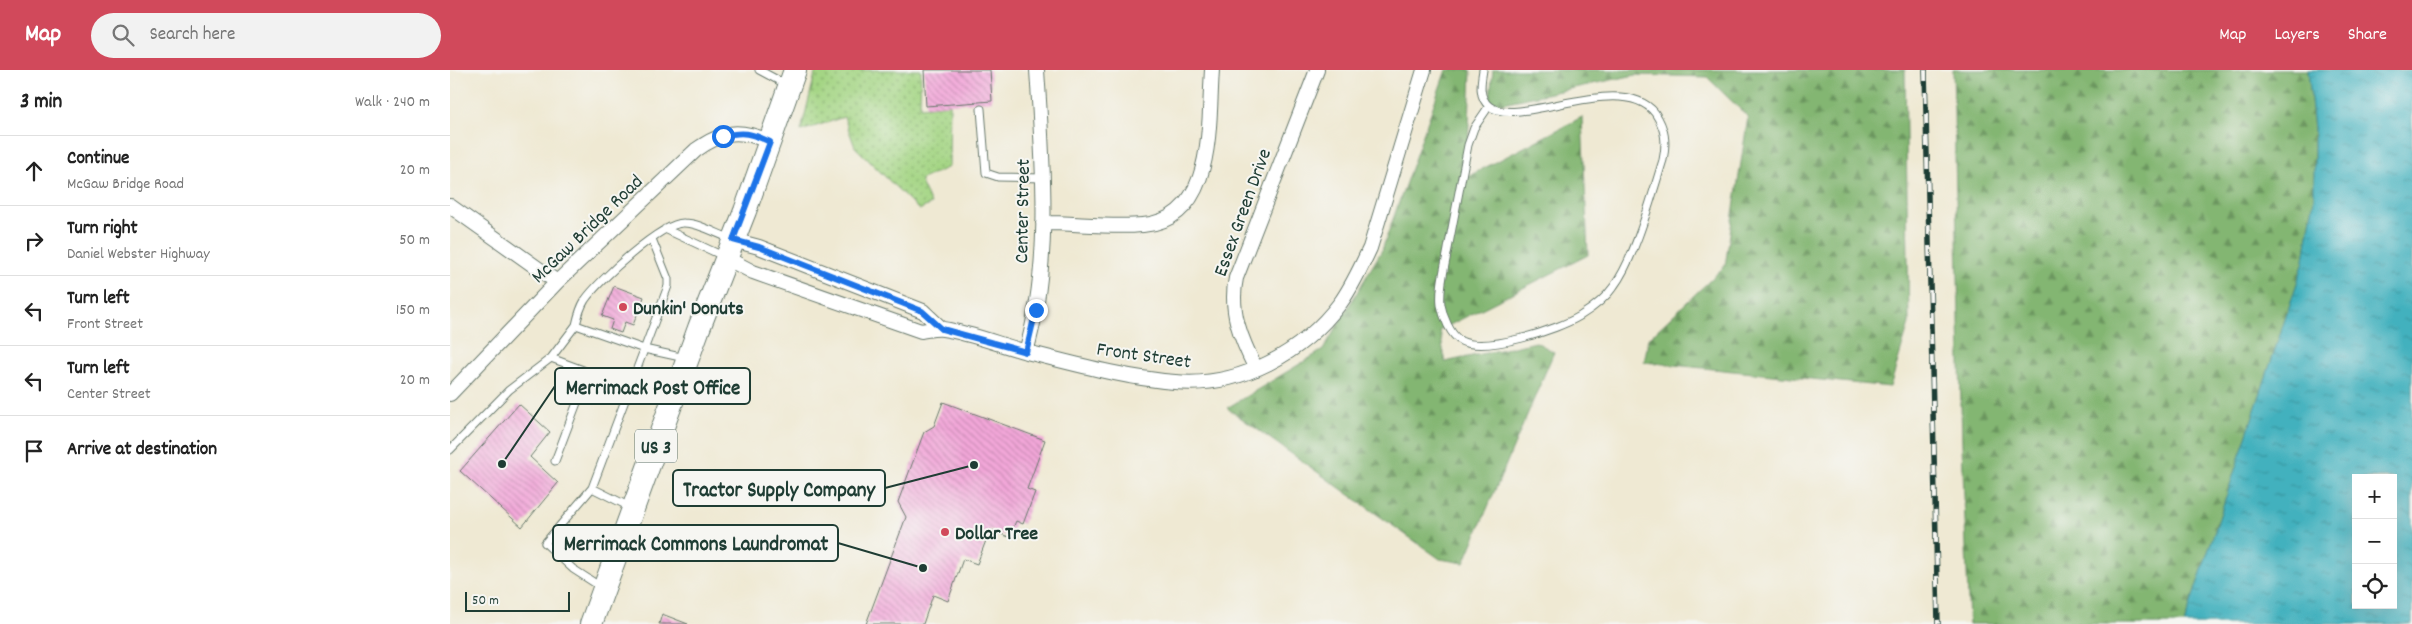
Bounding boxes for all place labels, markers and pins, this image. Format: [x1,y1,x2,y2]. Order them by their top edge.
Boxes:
place label: Dunkin' Donuts [633,296,744,324]
marker: Dunkin' Donuts [617,301,629,313]
callout: Merrimack Post Office [555,368,750,404]
callout: Tractor Supply Company [673,470,885,506]
place label: Dollar Tree [955,521,1038,549]
callout: Merrimack Commons Laundromat [553,525,838,561]
marker: Dollar Tree [939,526,951,538]

